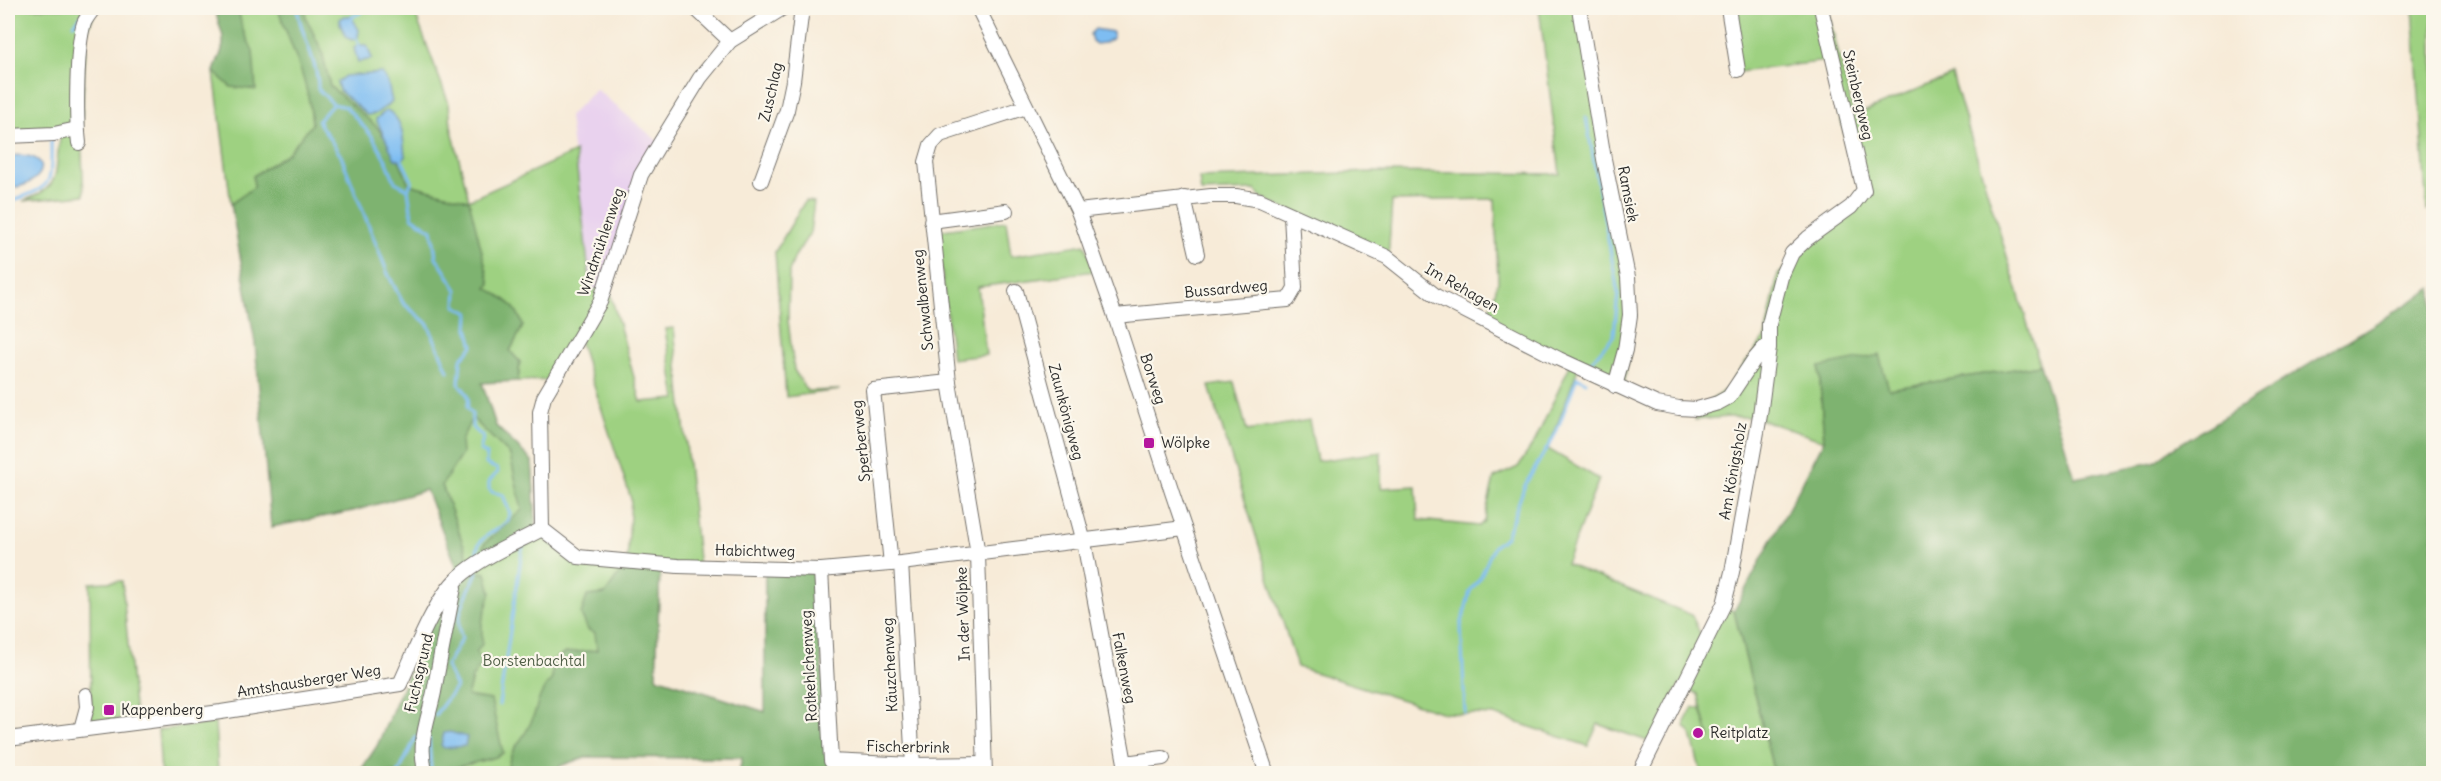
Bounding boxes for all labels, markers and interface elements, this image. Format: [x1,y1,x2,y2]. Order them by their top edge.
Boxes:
street label: Steinbergweg [1839,48,1878,142]
street label: Zuschlag [754,60,787,123]
street label: Ramsiek [1614,164,1643,224]
street label: Windmühlenweg [573,185,628,298]
street label: Schwalbenweg [908,249,937,351]
street label: Im Rehagen [1422,259,1503,317]
street label: Bussardweg [1183,275,1269,302]
street label: Borweg [1136,351,1171,407]
street label: Zaunkönigweg [1045,362,1088,462]
street label: Sperberweg [847,399,874,483]
street label: Am Königsholz [1715,421,1750,521]
place label: Wölpke [1161,433,1210,452]
marker: Wölpke [1142,436,1156,450]
street label: Habichtweg [715,540,795,561]
street label: In der Wölpke [951,567,974,661]
street label: Rotkehlchenweg [796,610,821,722]
street label: Käuzchenweg [878,617,901,713]
street label: Fuchsgrund [400,631,437,714]
street label: Falkenweg [1108,631,1141,705]
park label: Borstenbachtal [483,651,585,670]
street label: Amtshausberger Weg [236,660,382,701]
place label: Kappenberg [121,700,203,719]
marker: Kappenberg [102,703,116,717]
place label: Reitplatz [1710,723,1768,742]
marker: Reitplatz [1691,726,1705,740]
street label: Fischerbrink [866,736,950,757]

